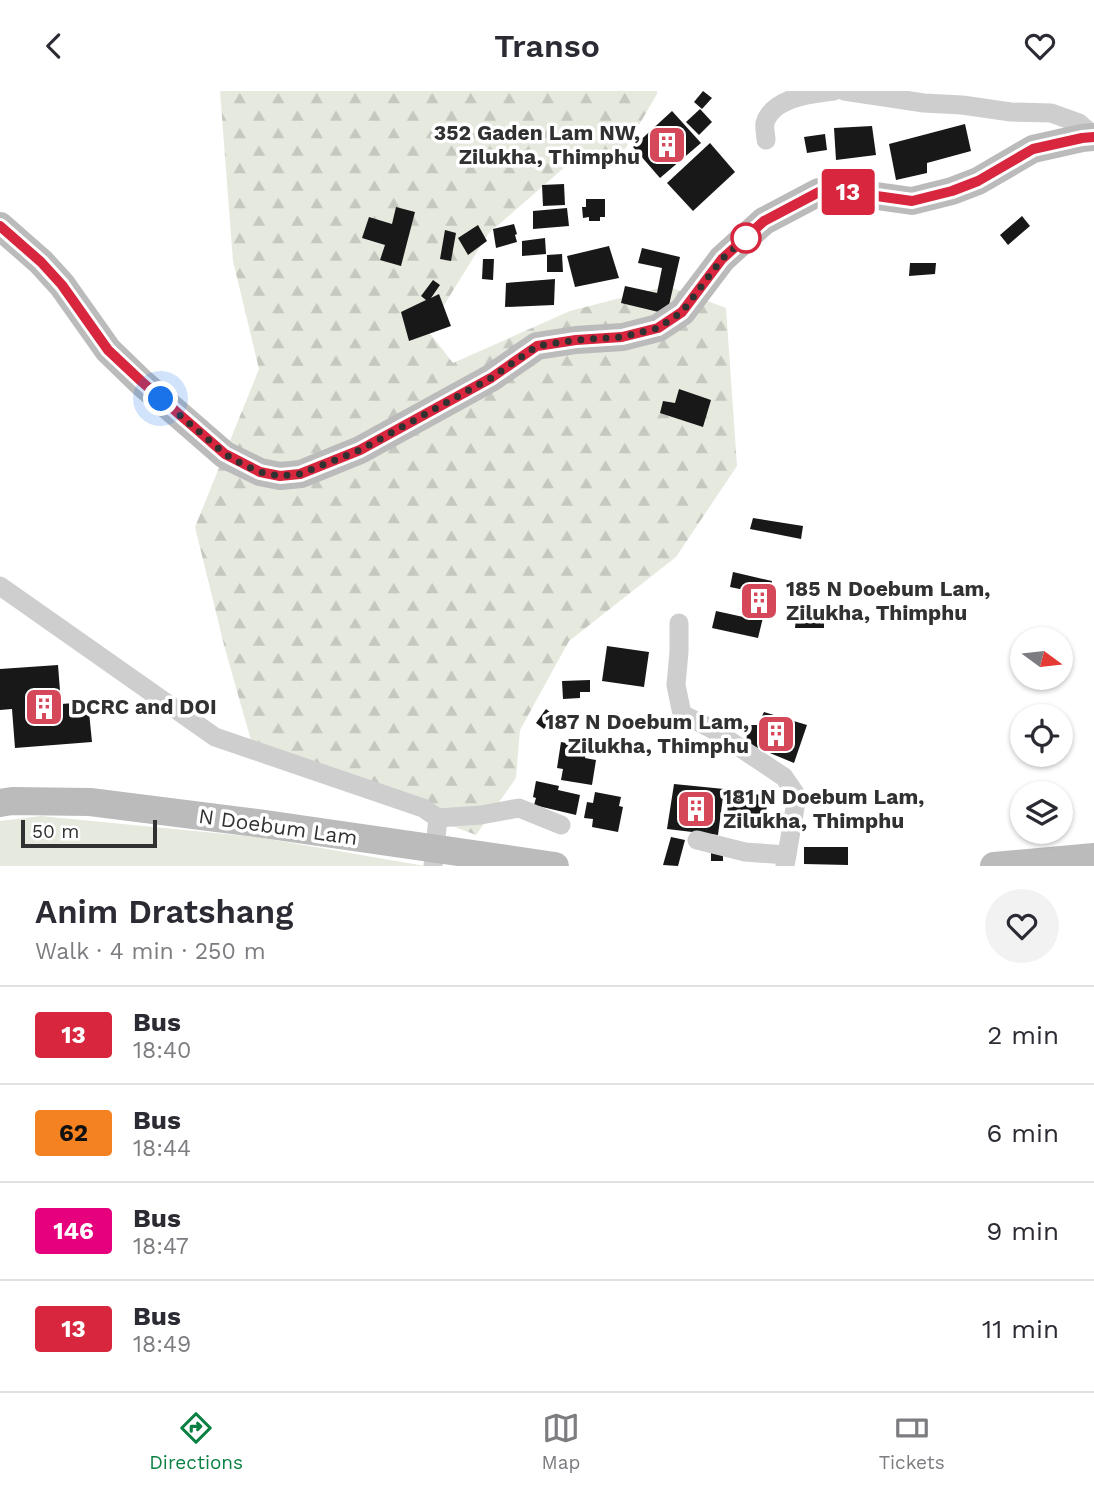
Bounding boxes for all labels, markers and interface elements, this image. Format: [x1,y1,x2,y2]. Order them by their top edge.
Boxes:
icon: back [35,27,73,65]
text: Transo [494,27,600,65]
icon: heart [1021,27,1059,65]
place label: 352 Gaden Lam NW, Zilukha, Thimphu [434,120,640,169]
building icon: 352 Gaden Lam NW, Zilukha, Thimphu [646,124,688,166]
line badge: 13 [816,169,880,215]
text: 13 [836,178,860,206]
unlabelled marker [731,223,761,253]
your location [143,381,178,416]
place label: 185 N Doebum Lam, Zilukha, Thimphu [786,576,990,625]
building icon: 185 N Doebum Lam, Zilukha, Thimphu [738,580,780,622]
north arrow [1010,627,1073,689]
map controls [1010,627,1073,844]
building icon: DCRC and DOI [23,686,65,728]
place label: DCRC and DOI [71,694,217,719]
button: locate [1010,704,1073,767]
place label: 187 N Doebum Lam, Zilukha, Thimphu [545,709,749,758]
building icon: 187 N Doebum Lam, Zilukha, Thimphu [755,713,797,755]
button: layers [1010,781,1073,844]
place label: 181 N Doebum Lam, Zilukha, Thimphu [723,784,924,833]
building icon: 181 N Doebum Lam, Zilukha, Thimphu [675,788,717,830]
street label: N Doebum Lam [197,803,359,850]
scale bar [21,817,158,849]
text: 50 m [32,820,79,843]
button: heart [985,889,1059,963]
text: Anim Dratshang [35,892,293,931]
text: Walk · 4 min · 250 m [35,938,266,965]
text: Bus [133,1007,181,1037]
text: 2 min [987,1020,1059,1050]
text: 13 [61,1021,86,1049]
text: 18:40 [133,1037,191,1064]
text: Bus [133,1105,181,1135]
text: 6 min [987,1118,1059,1148]
text: 62 [59,1119,88,1147]
text: 18:44 [133,1135,191,1162]
text: Bus [133,1203,181,1233]
text: 9 min [986,1216,1059,1246]
text: 146 [53,1217,94,1245]
text: 18:47 [133,1233,189,1260]
text: Bus [133,1301,181,1331]
text: 11 min [982,1314,1059,1344]
text: 13 [61,1315,86,1343]
text: 18:49 [133,1331,191,1358]
tab: Directions [149,1409,243,1474]
tab: Map [542,1409,580,1474]
tab: Tickets [879,1409,945,1474]

